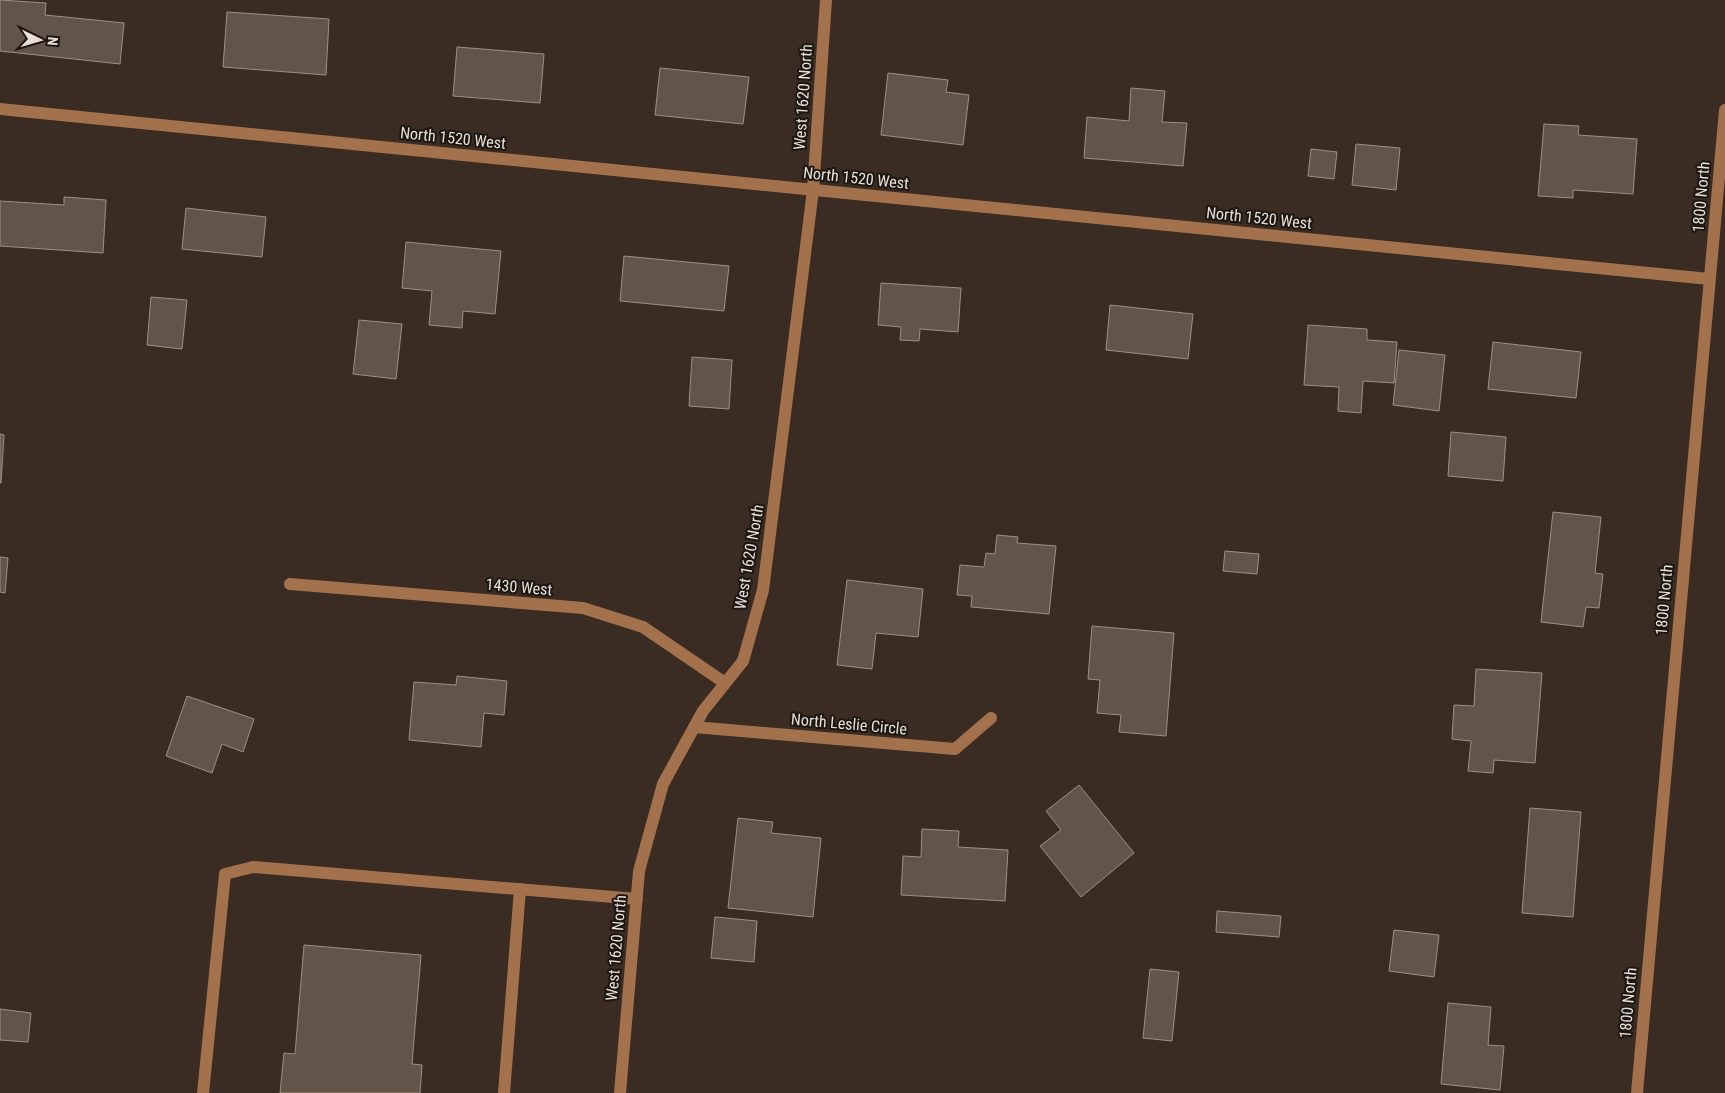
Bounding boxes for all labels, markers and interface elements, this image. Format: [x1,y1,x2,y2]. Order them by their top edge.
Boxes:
north arrow [15,15,65,65]
text: N [45,36,61,46]
street label: West 1620 North [790,43,816,151]
street label: North 1520 West [399,123,507,153]
street label: 1800 North [1688,161,1714,233]
street label: North 1520 West [802,163,910,193]
street label: North 1520 West [1205,203,1313,233]
street label: West 1620 North [730,503,768,611]
street label: 1800 North [1651,564,1677,636]
street label: 1430 West [485,575,553,599]
street label: North Leslie Circle [790,709,908,739]
street label: West 1620 North [602,894,630,1002]
street label: 1800 North [1615,967,1641,1039]

